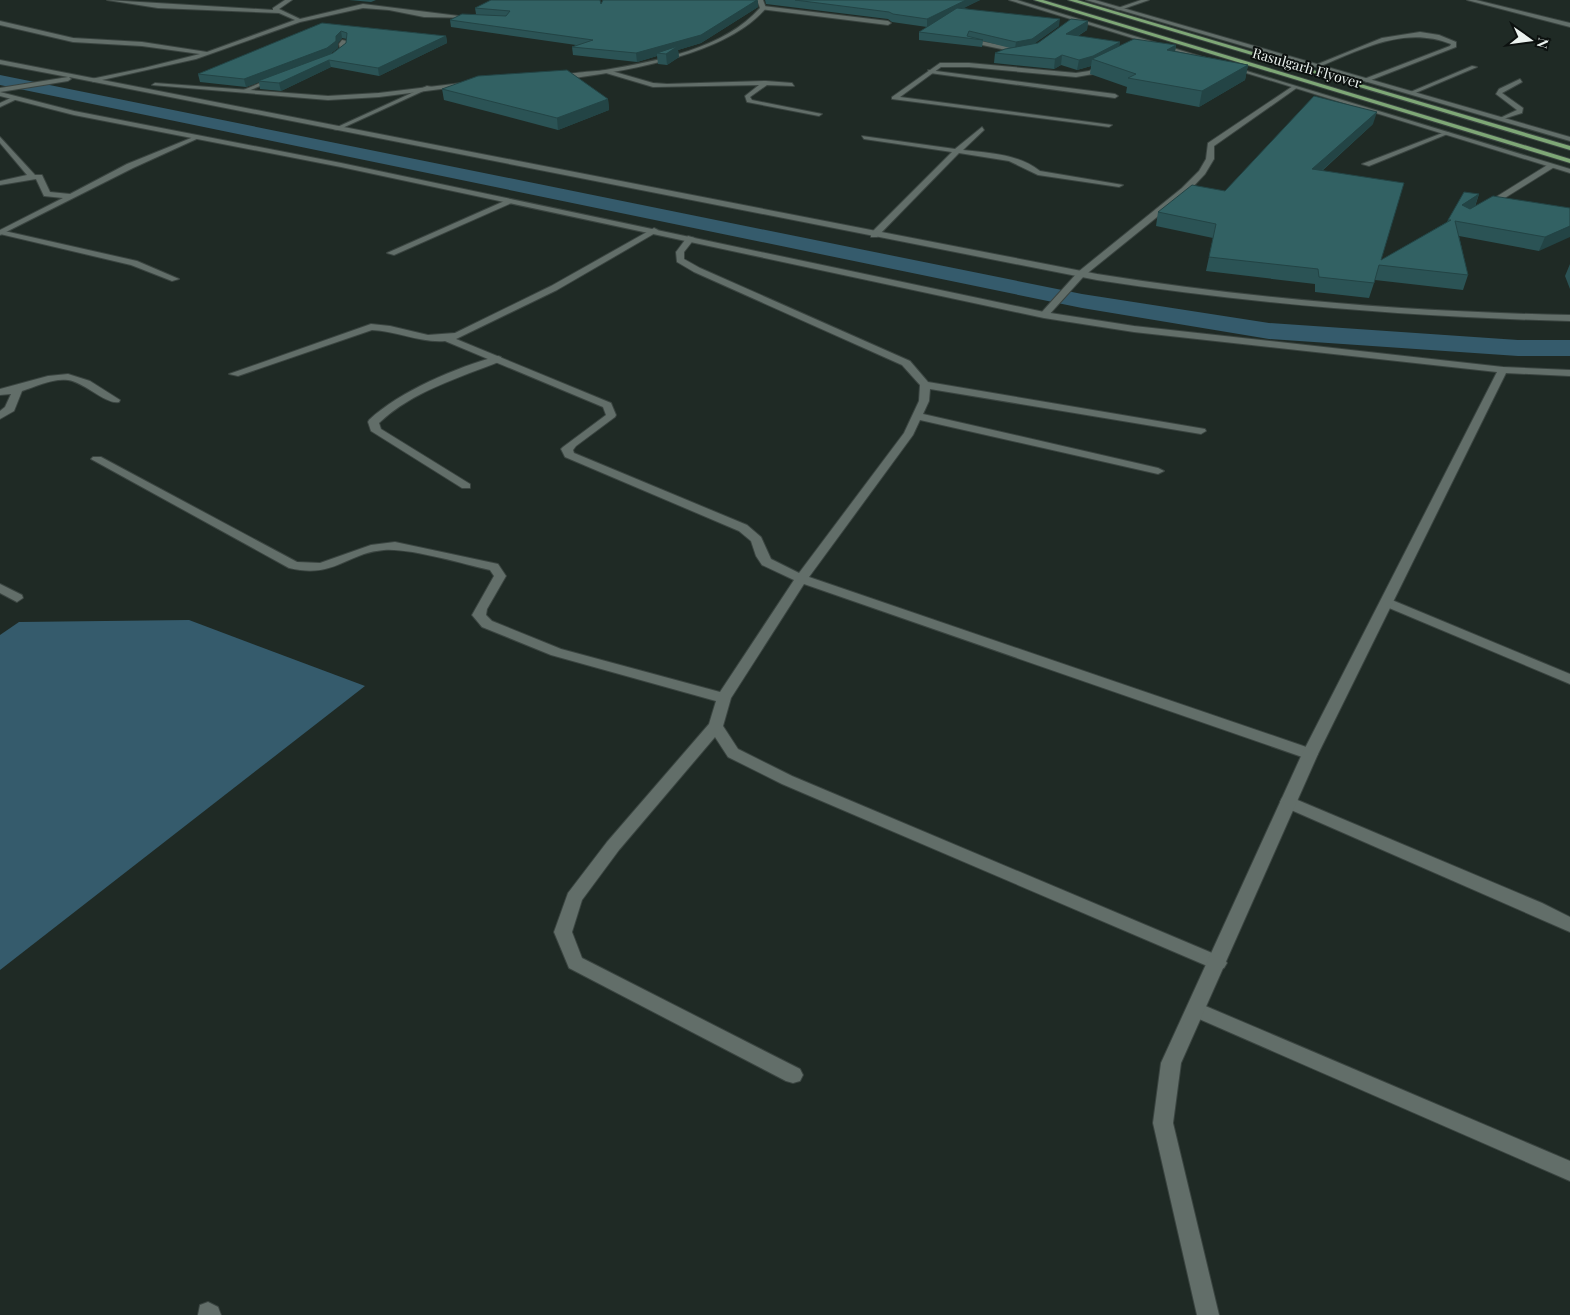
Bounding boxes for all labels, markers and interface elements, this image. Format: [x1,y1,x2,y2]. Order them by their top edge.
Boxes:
north arrow [1505,15,1555,65]
text: N [1533,36,1554,50]
street label: Rasulgarh Flyover [1250,43,1365,92]

